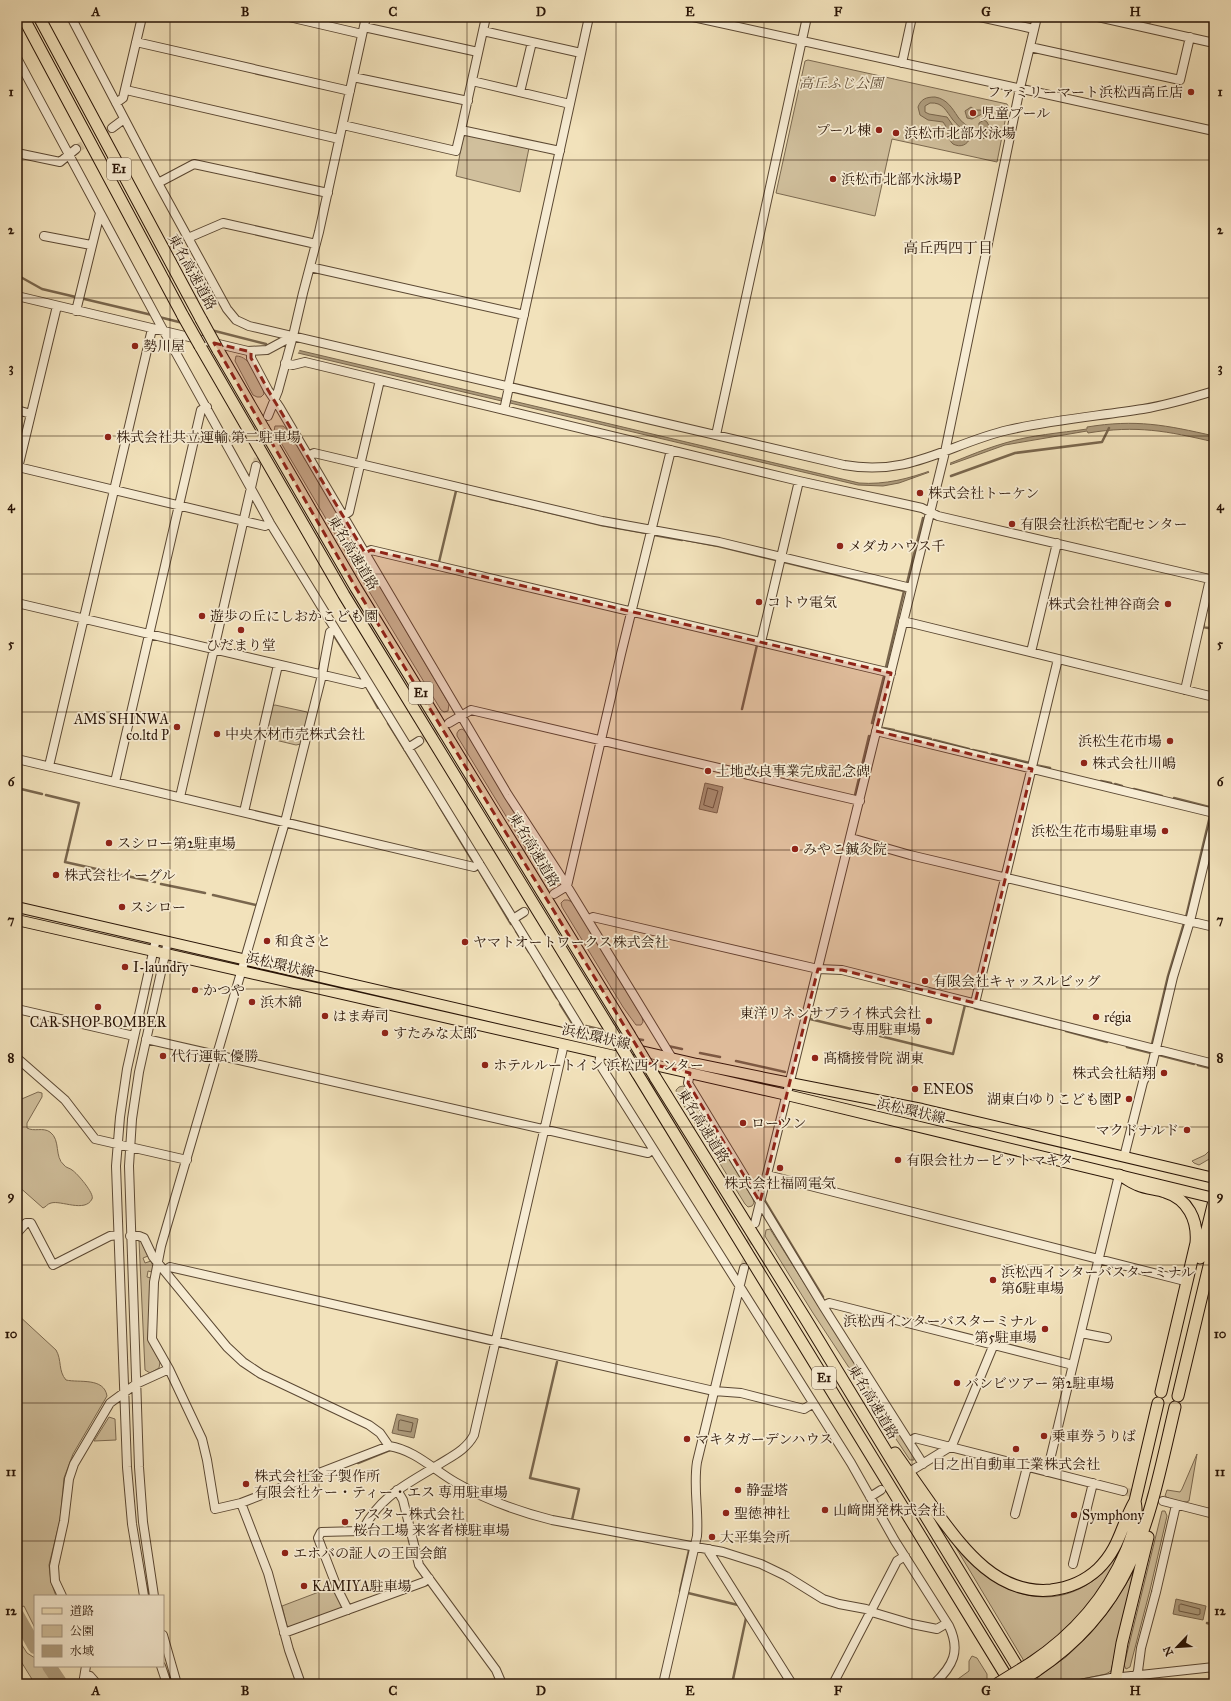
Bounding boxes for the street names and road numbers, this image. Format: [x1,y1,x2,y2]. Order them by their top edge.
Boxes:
road number: E1 [107,158,131,180]
street label: 東名高速道路 [164,231,220,313]
street label: 東名高速道路 [324,513,382,593]
road number: E1 [409,682,433,704]
street label: 東名高速道路 [505,810,563,890]
street label: 浜松環状線 [244,949,316,981]
street label: 浜松環状線 [560,1021,632,1053]
street label: 東名高速道路 [674,1086,732,1166]
street label: 浜松環状線 [875,1095,947,1127]
street label: 東名高速道路 [844,1362,902,1442]
road number: E1 [812,1367,836,1389]

